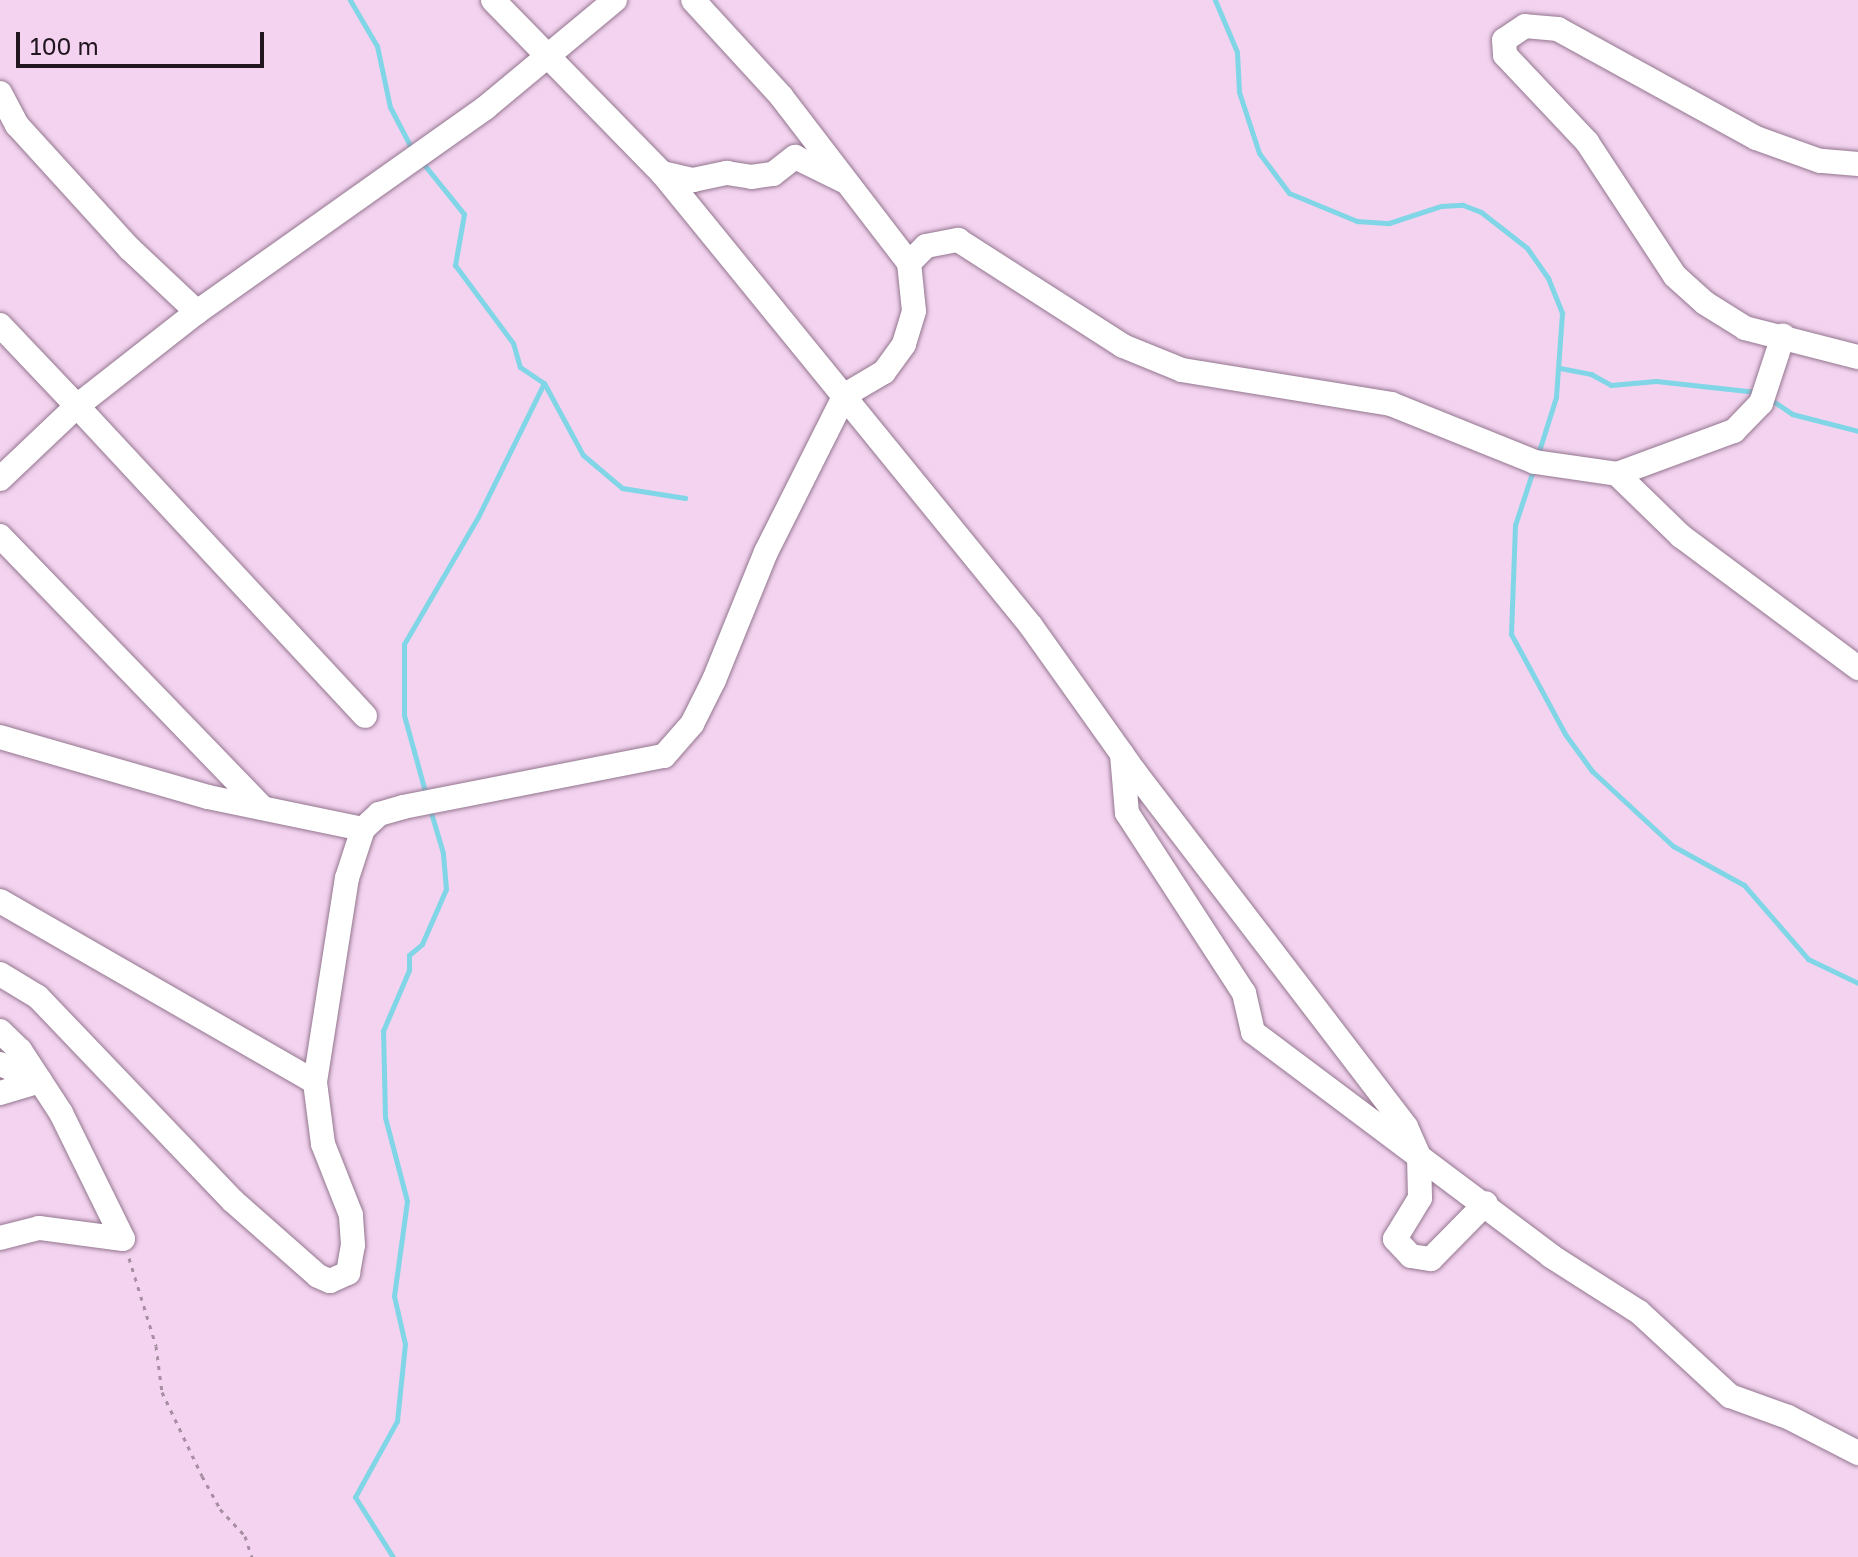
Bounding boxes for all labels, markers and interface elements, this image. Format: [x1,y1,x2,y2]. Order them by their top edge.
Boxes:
scale bar [20,16,268,66]
text: 100 m [30,31,99,60]

